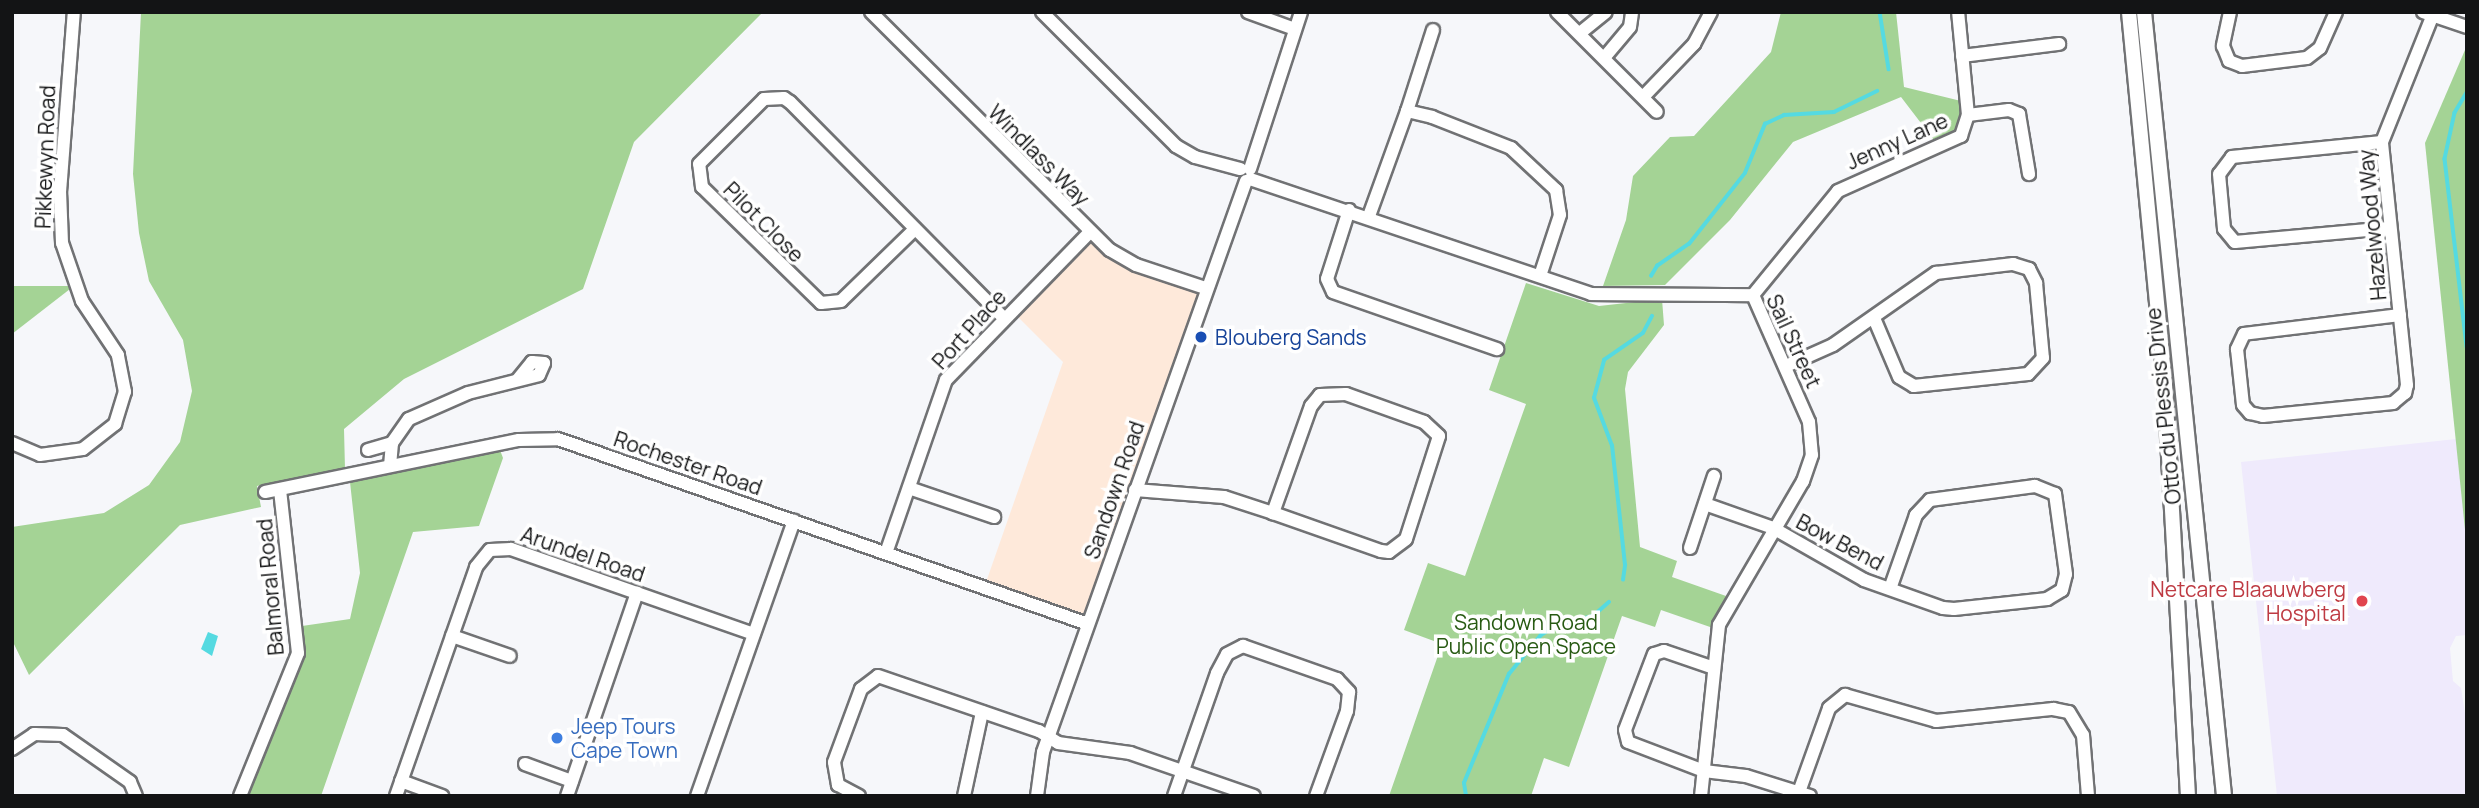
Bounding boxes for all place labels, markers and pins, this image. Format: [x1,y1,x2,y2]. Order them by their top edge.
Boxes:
place label: Blouberg Sands [1215,324,1367,350]
marker: Blouberg Sands [1193,329,1209,345]
place label: Netcare Blaauwberg Hospital [2150,576,2346,626]
marker: Netcare Blaauwberg Hospital [2352,591,2372,611]
place label: Jeep Tours Cape Town [571,713,678,763]
marker: Jeep Tours Cape Town [549,730,565,746]

